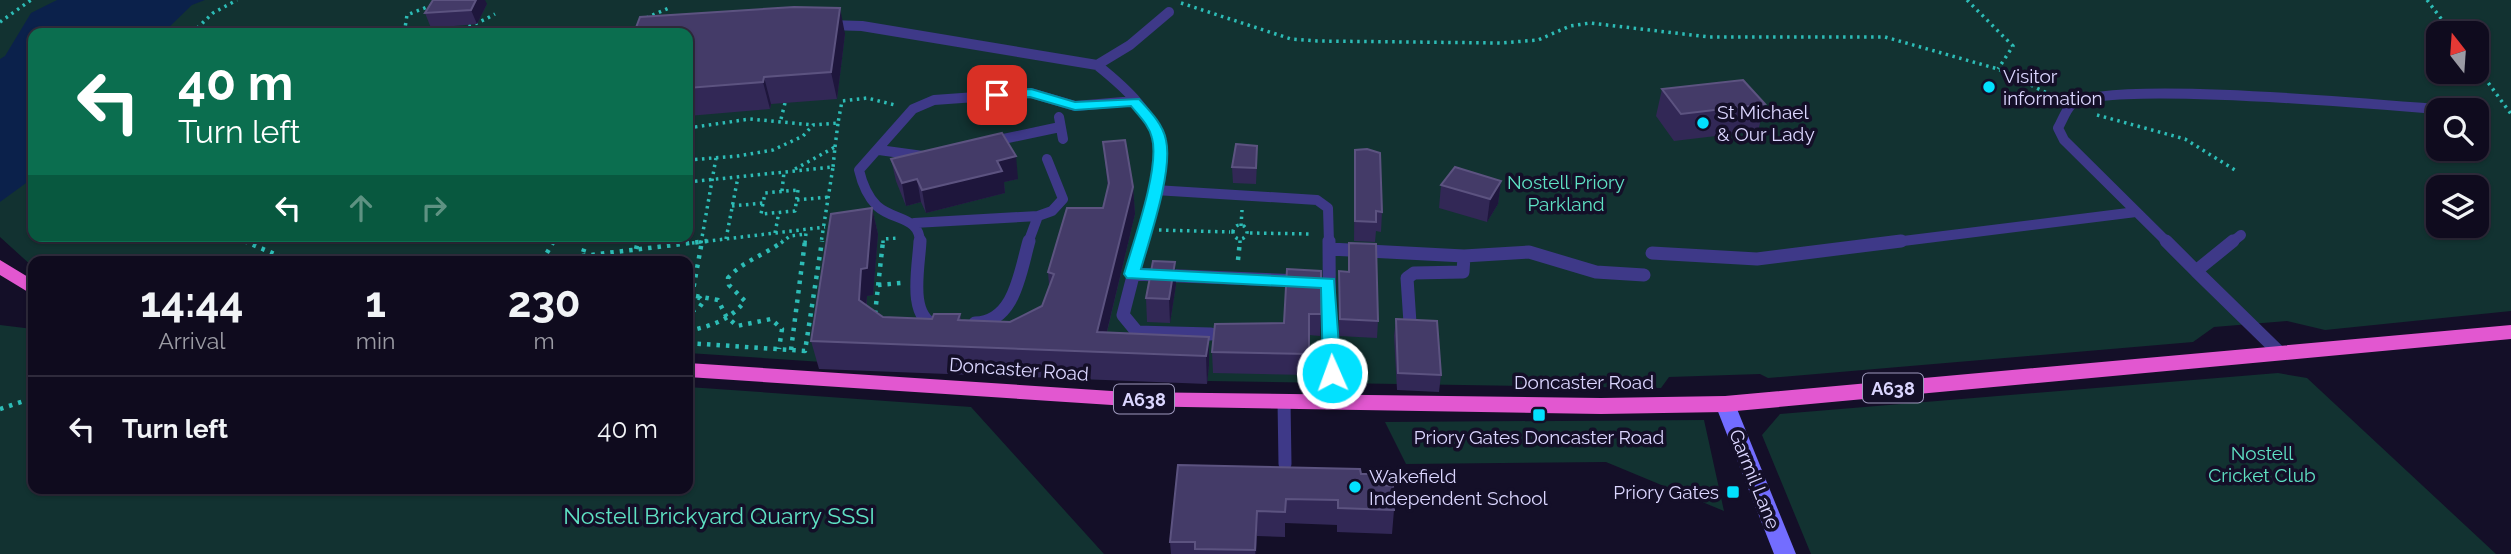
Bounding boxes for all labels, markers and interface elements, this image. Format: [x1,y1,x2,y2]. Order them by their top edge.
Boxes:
north arrow [2426,21,2488,84]
map controls [2426,21,2489,238]
text: 40 m [178,54,293,111]
icon: left [63,56,154,147]
pin [967,65,1027,125]
place label: Visitor information [2003,65,2103,109]
icon: arrive [978,76,1016,114]
marker: Visitor information [1981,79,1997,95]
button: search [2426,98,2489,161]
place label: St Michael & Our Lady [1717,101,1815,145]
text: Turn left [178,113,300,150]
marker: St Michael & Our Lady [1695,115,1711,131]
park label: Nostell Priory Parkland [1507,171,1625,215]
button: layers [2426,175,2489,238]
icon: left [269,189,307,227]
icon: ahead [342,189,380,227]
icon: right [415,189,453,227]
text: 14:44 [140,278,243,327]
text: 1 [365,278,386,327]
text: 230 [508,278,581,327]
text: Arrival [158,327,226,354]
text: min [356,327,395,354]
text: m [534,327,555,354]
position arrow [1295,336,1369,410]
street label: Doncaster Road [948,353,1090,385]
street label: Doncaster Road [1514,371,1654,393]
road number: A638 [1863,374,1923,402]
road number: A638 [1114,384,1174,414]
marker: Priory Gates Doncaster Road [1531,407,1547,423]
icon: left [63,410,101,448]
text: Turn left [122,414,228,444]
text: 40 m [597,414,658,444]
place label: Priory Gates Doncaster Road [1414,426,1664,448]
street label: Garmil Lane [1725,426,1785,532]
park label: Nostell Cricket Club [2208,442,2316,486]
place label: Wakefield Independent School [1369,465,1549,509]
marker: Wakefield Independent School [1347,479,1363,495]
place label: Priory Gates [1613,481,1719,503]
marker: Priory Gates [1725,484,1741,500]
park label: Nostell Brickyard Quarry SSSI [563,502,875,529]

